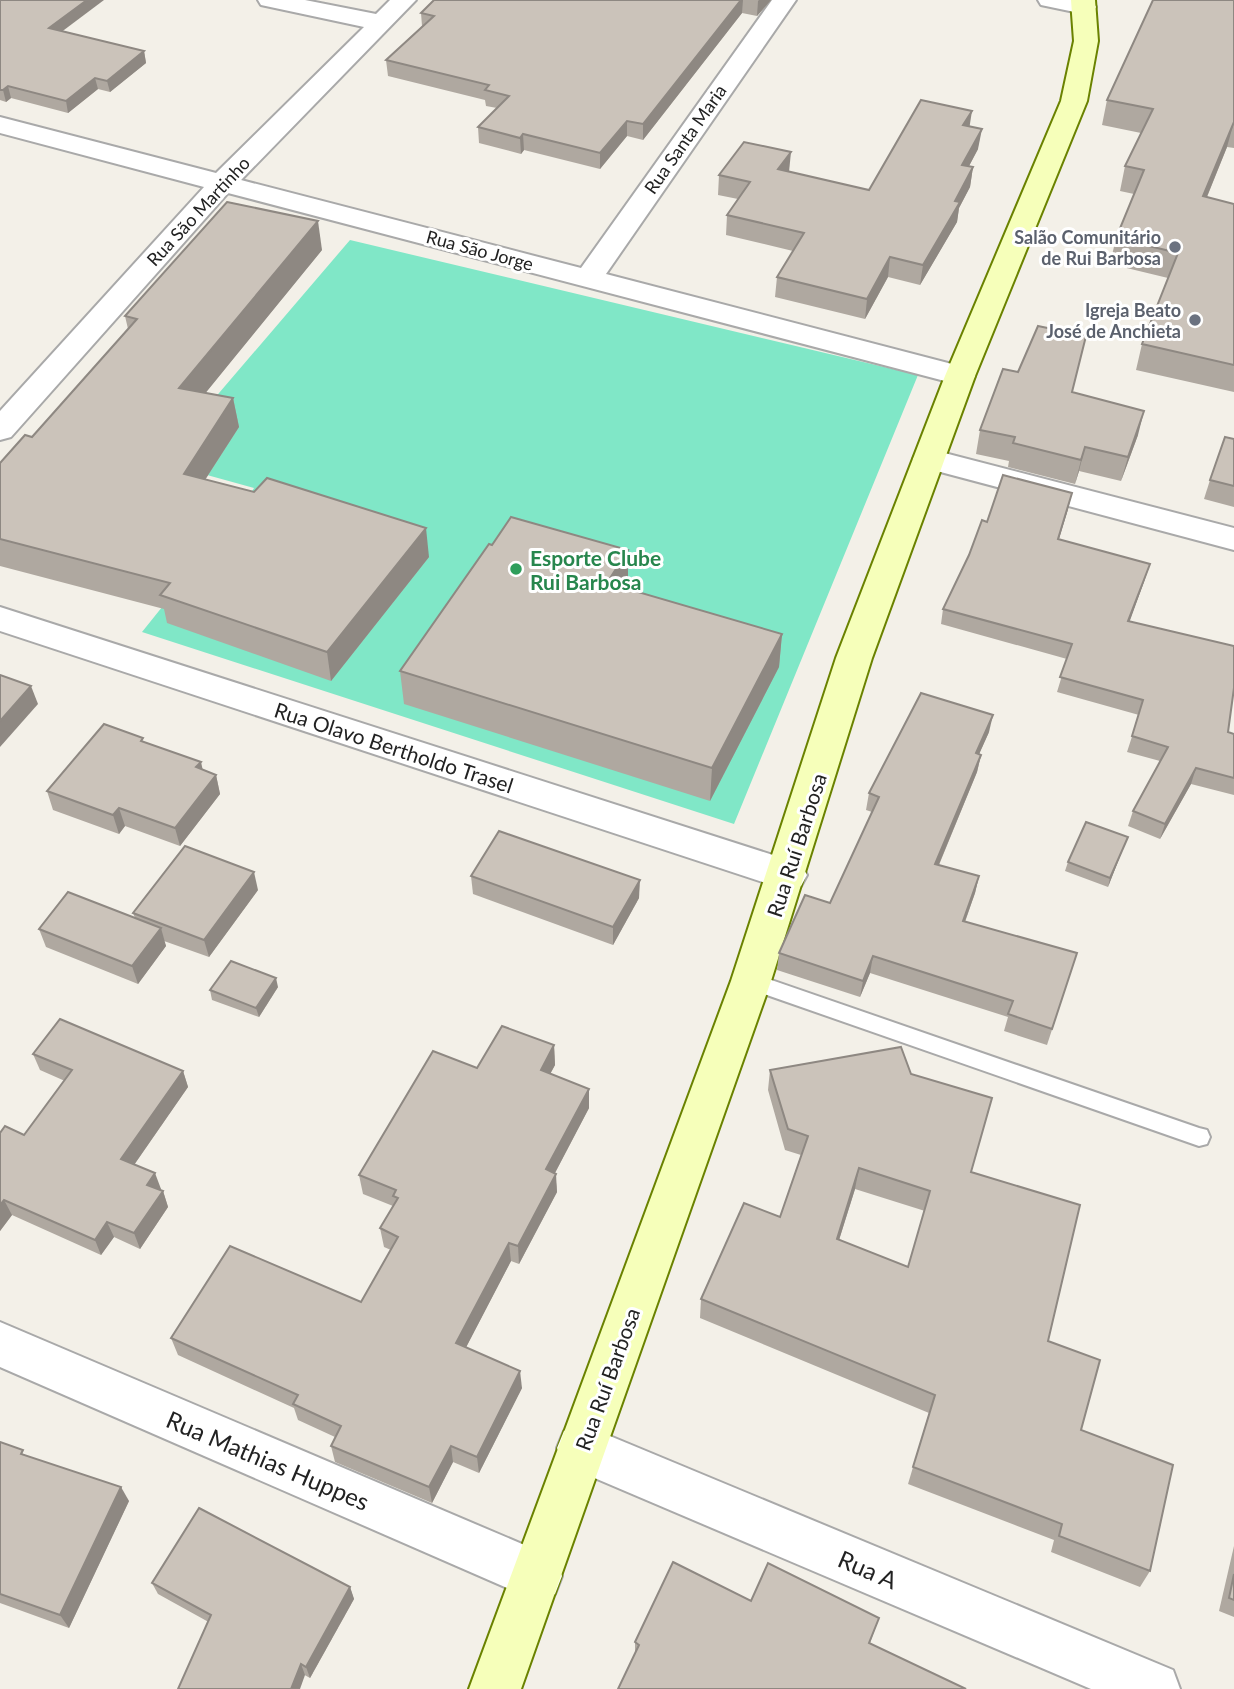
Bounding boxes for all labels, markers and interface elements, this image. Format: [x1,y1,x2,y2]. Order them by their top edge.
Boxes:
street label: Rua Santa Maria [639,80,731,198]
street label: Rua São Martinho [142,152,254,270]
street label: Rua São Jorge [424,225,536,275]
place label: Salão Comunitário de Rui Barbosa [1014,226,1161,269]
marker: Salão Comunitário de Rui Barbosa [1167,239,1183,255]
place label: Igreja Beato José de Anchieta [1046,299,1181,342]
marker: Igreja Beato José de Anchieta [1187,312,1203,328]
place label: Esporte Clube Rui Barbosa [530,545,661,594]
marker: Esporte Clube Rui Barbosa [508,561,524,577]
street label: Rua Olavo Bertholdo Trasel [271,697,517,797]
street label: Rua Ruí Barbosa [761,770,831,920]
street label: Rua Ruí Barbosa [570,1304,644,1454]
street label: Rua Mathias Huppes [162,1404,374,1516]
street label: Rua A [834,1544,903,1595]

